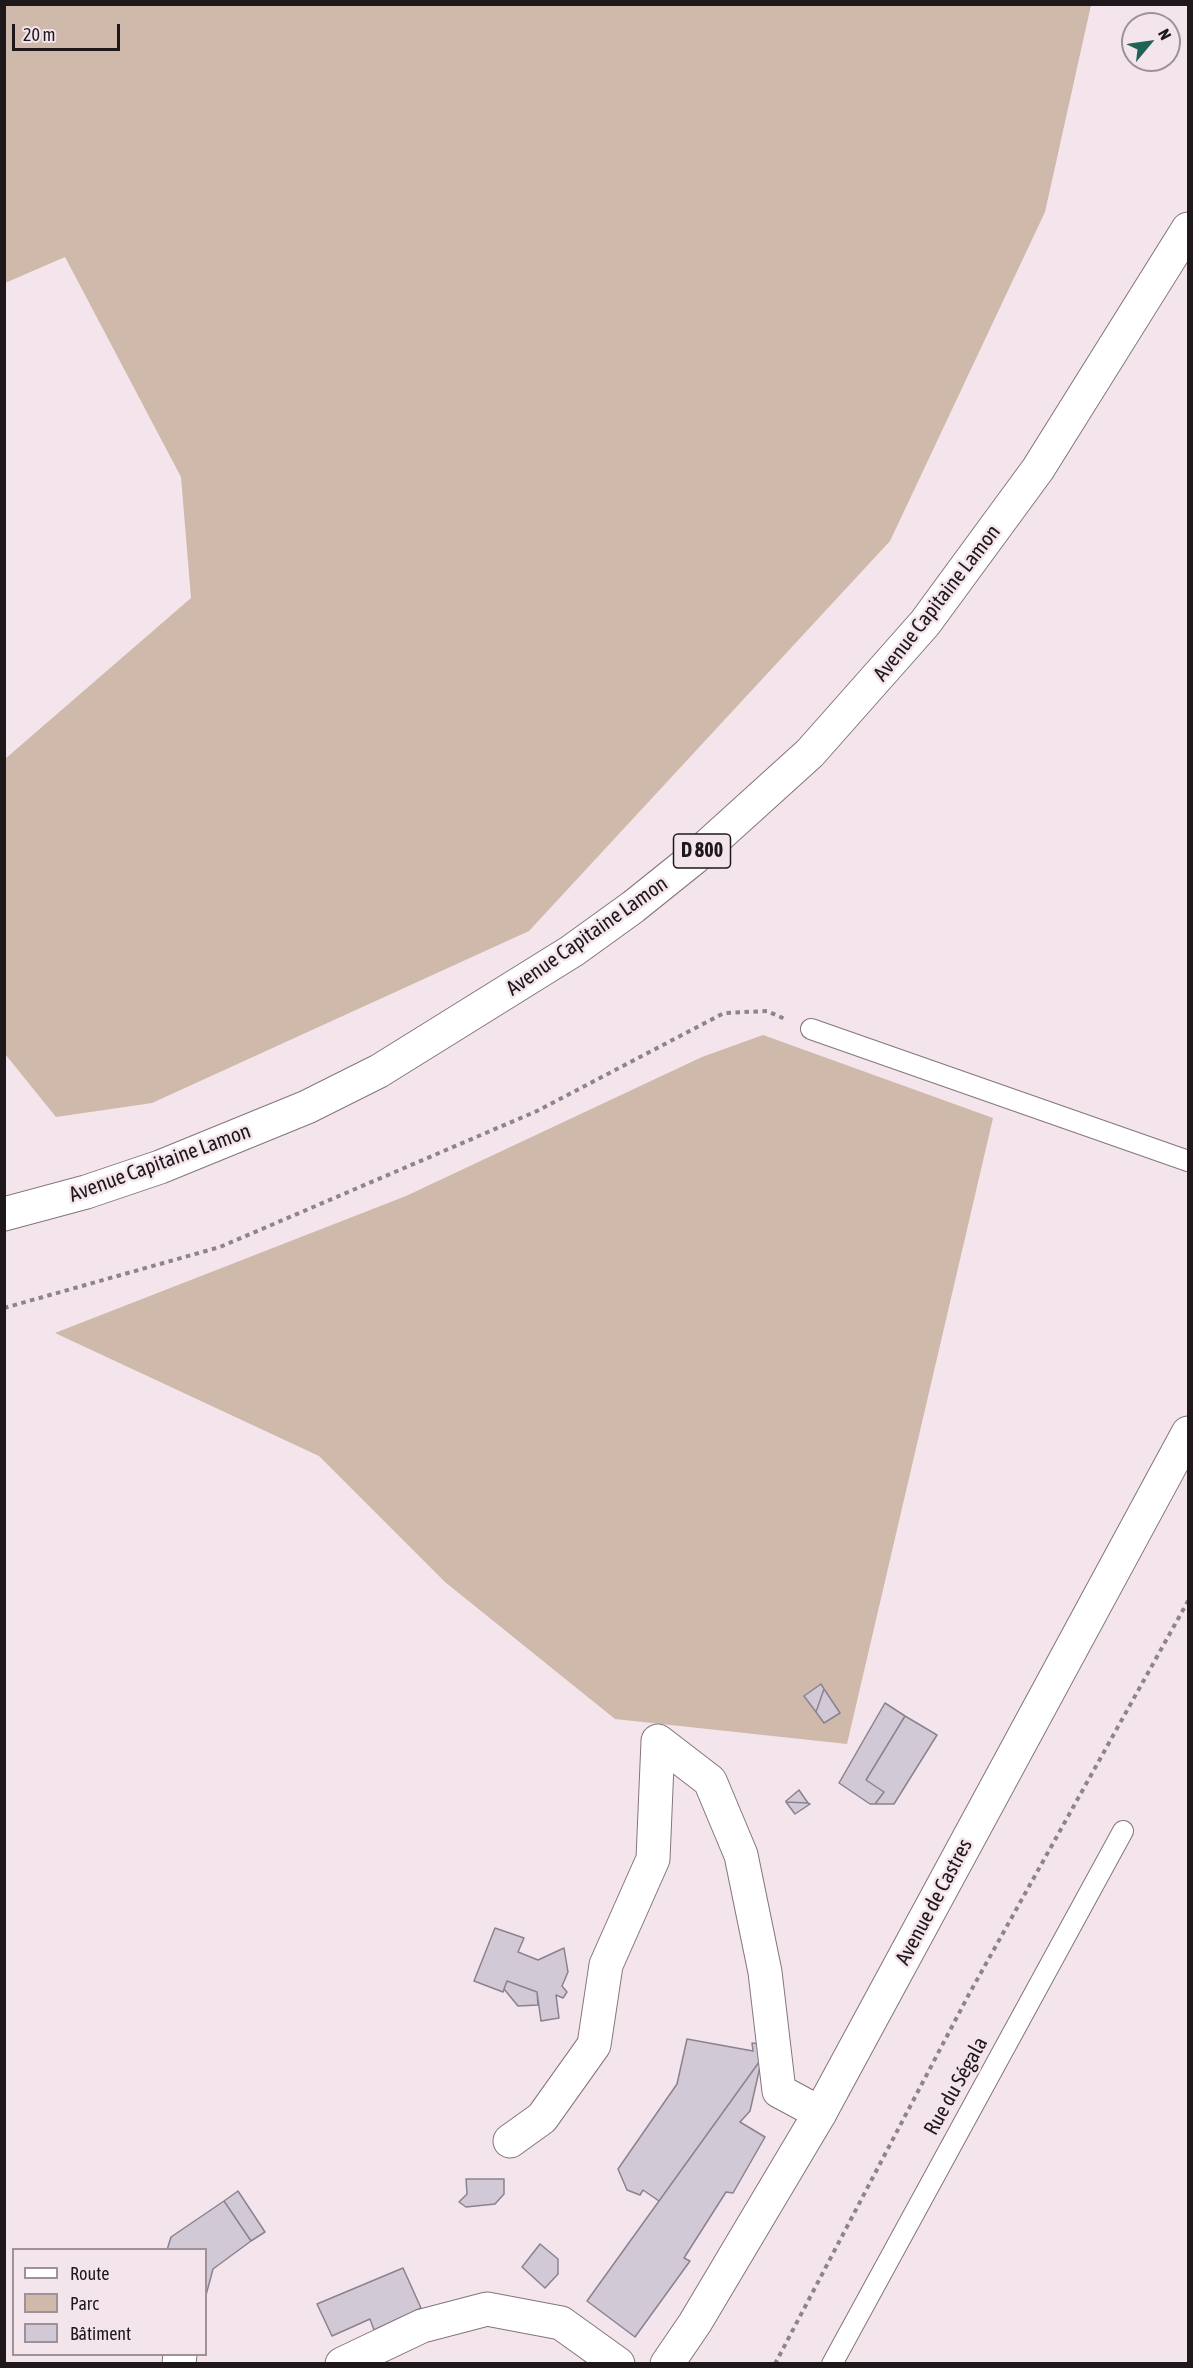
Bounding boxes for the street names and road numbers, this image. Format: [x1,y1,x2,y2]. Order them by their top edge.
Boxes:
street label: Avenue Capitaine Lamon [868,520,1006,686]
road number: D 800 [674,834,730,868]
street label: Avenue Capitaine Lamon [501,871,673,1001]
street label: Avenue Capitaine Lamon [66,1118,254,1208]
street label: Avenue de Castres [890,1835,978,1969]
street label: Rue du Ségala [919,2033,993,2139]

